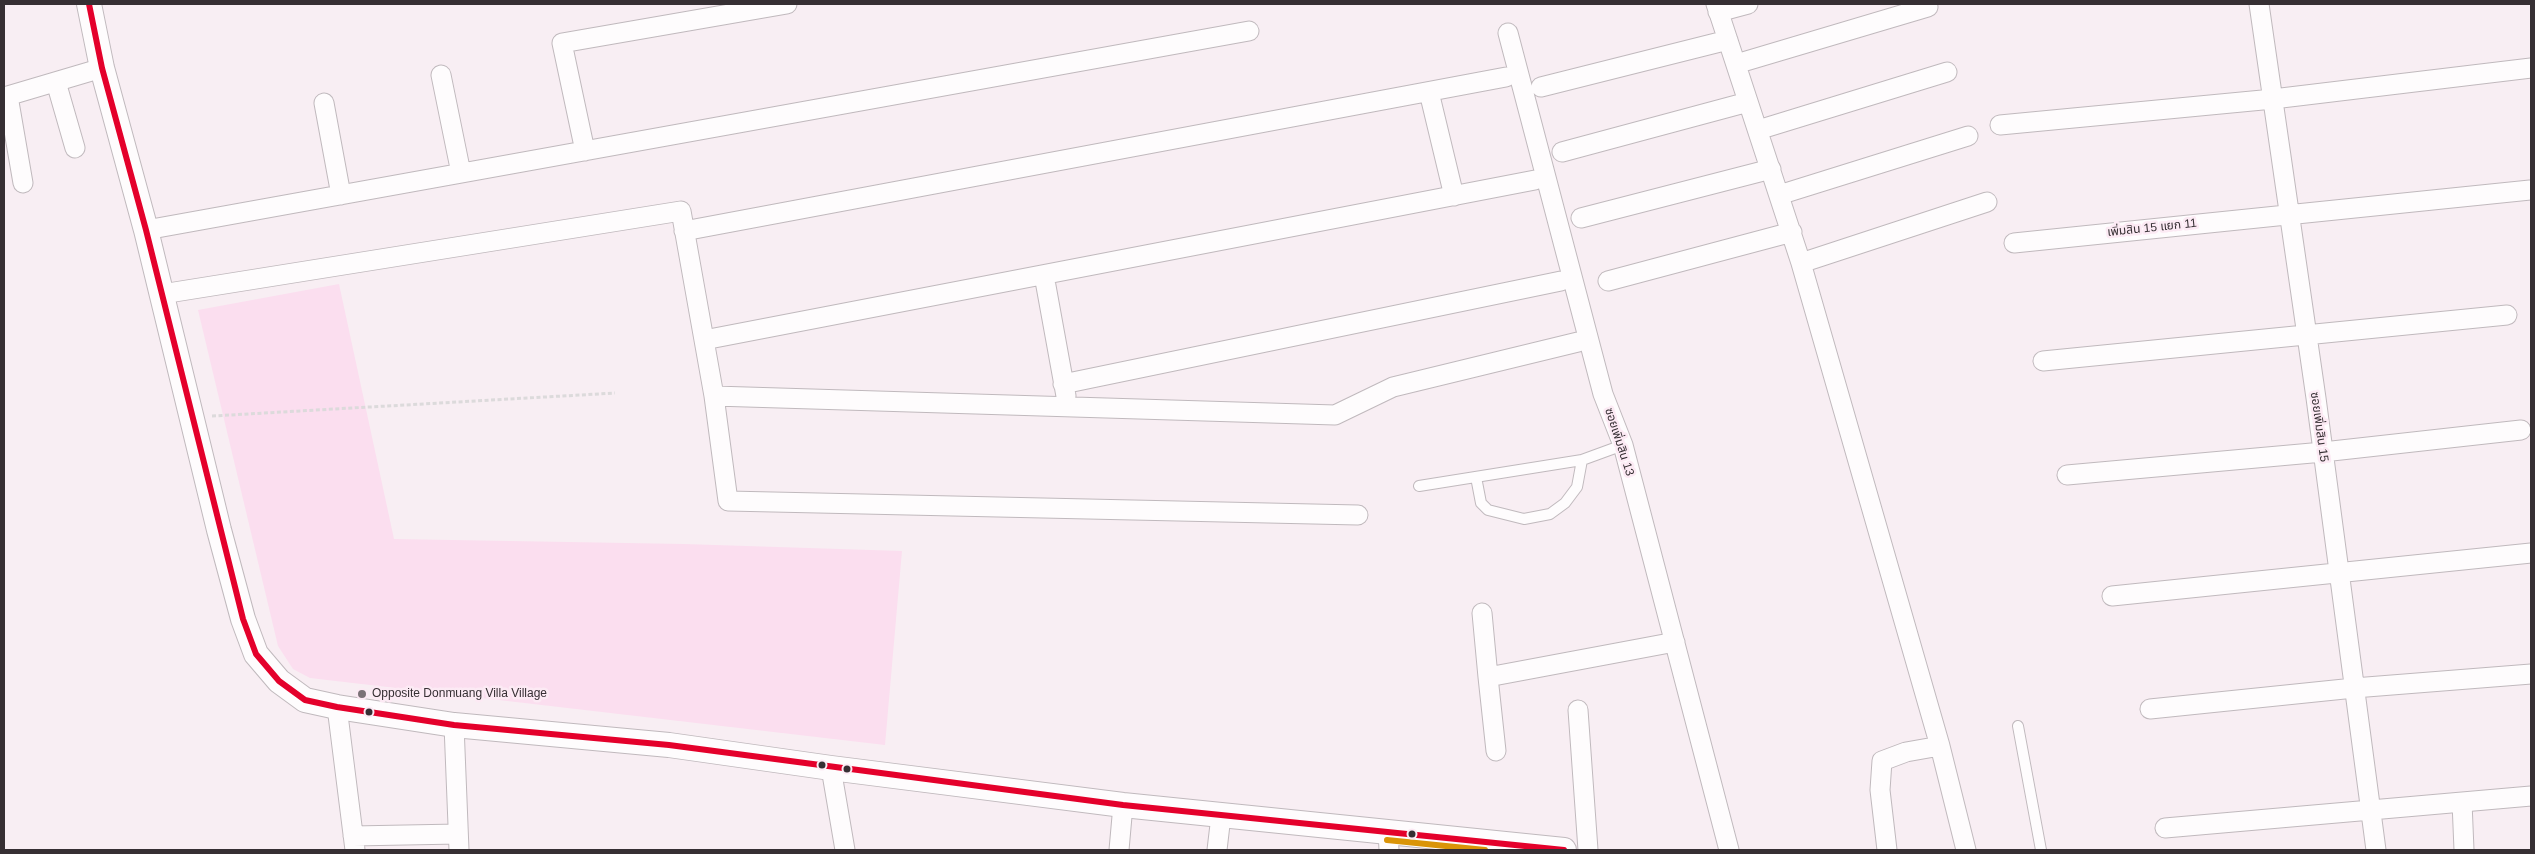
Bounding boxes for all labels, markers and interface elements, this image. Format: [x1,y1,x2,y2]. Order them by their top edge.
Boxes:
street label: เพิ่มสิน 15 แยก 11 [2107,216,2197,240]
street label: ซอยเพิ่มสิน 15 [2307,391,2331,463]
street label: ซอยเพิ่มสิน 13 [1601,406,1637,478]
place label: Opposite Donmuang Villa Village [372,687,547,701]
marker: Opposite Donmuang Villa Village [356,688,368,700]
unlabelled marker [364,707,374,717]
unlabelled marker [817,760,827,770]
unlabelled marker [842,764,852,774]
unlabelled marker [1407,829,1417,839]

